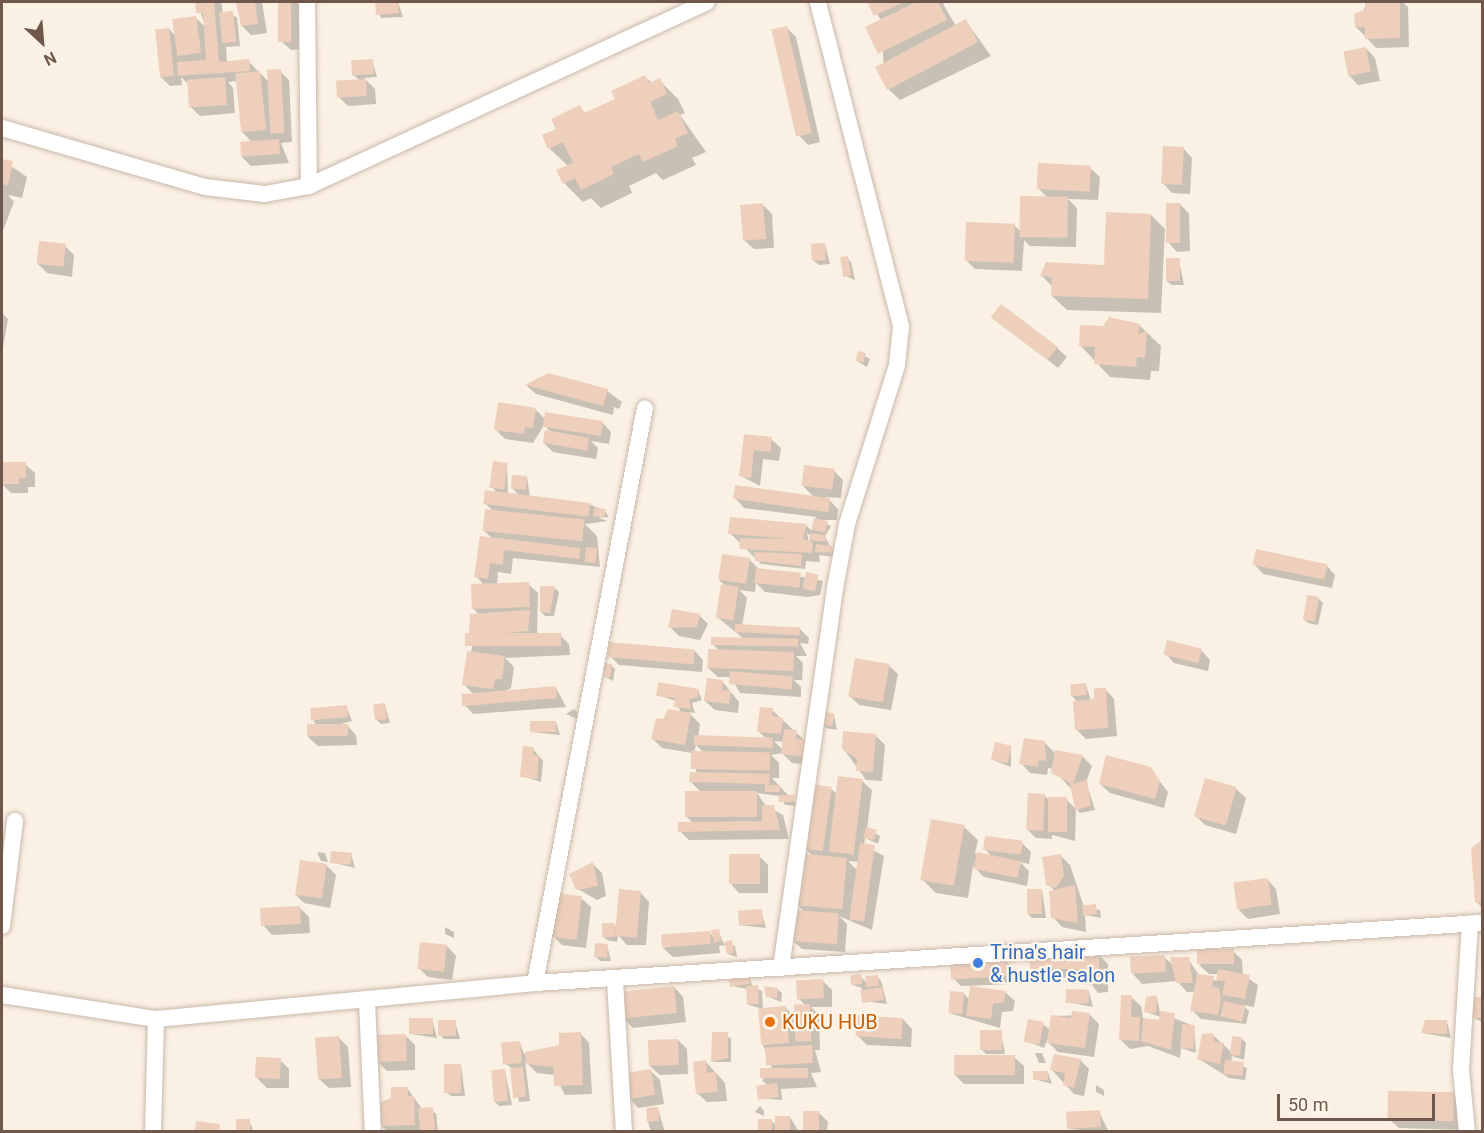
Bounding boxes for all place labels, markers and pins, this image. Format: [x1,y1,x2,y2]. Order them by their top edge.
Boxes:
place label: Trina's hair & hustle salon [990,940,1115,987]
marker: Trina's hair & hustle salon [971,956,985,970]
place label: KUKU HUB [782,1010,878,1034]
marker: KUKU HUB [763,1015,777,1029]

